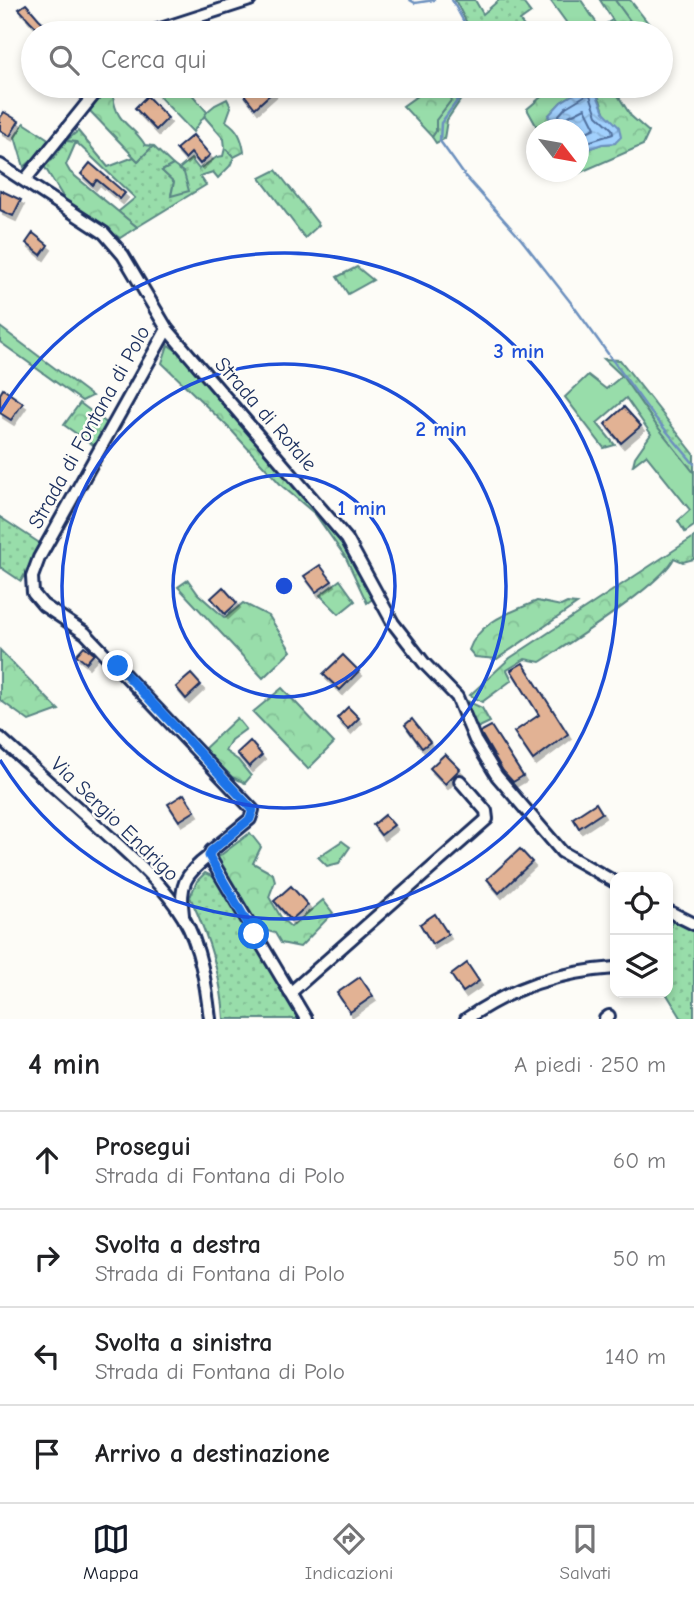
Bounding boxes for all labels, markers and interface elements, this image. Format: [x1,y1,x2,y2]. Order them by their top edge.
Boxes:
search box [21,21,673,98]
icon: search [45,41,83,79]
text: Cerca qui [101,45,207,75]
north arrow [526,119,589,182]
street label: Strada di Fontana di Polo [23,321,155,533]
text: 3 min [493,339,545,363]
street label: Strada di Rotale [210,352,322,476]
text: 2 min [415,417,467,441]
text: 1 min [338,496,386,520]
centre of rings [272,574,296,598]
route end [102,650,133,681]
street label: Via Sergio Endrigo [46,752,184,886]
map controls [610,872,673,998]
button: locate [610,872,673,935]
route start [238,918,269,949]
button: layers [610,935,673,998]
text: 4 min [28,1047,100,1082]
text: A piedi · 250 m [514,1051,666,1078]
text: Prosegui [95,1132,191,1162]
icon: ahead [28,1141,66,1179]
text: 60 m [613,1147,666,1174]
text: Strada di Fontana di Polo [95,1162,345,1189]
text: Svolta a destra [95,1230,261,1260]
icon: right [28,1239,66,1277]
text: 50 m [613,1245,666,1272]
text: Strada di Fontana di Polo [95,1260,345,1287]
text: Svolta a sinistra [95,1328,273,1358]
icon: left [28,1337,66,1375]
text: 140 m [605,1343,666,1370]
text: Strada di Fontana di Polo [95,1358,345,1385]
icon: arrive [28,1435,66,1473]
text: Arrivo a destinazione [95,1439,330,1469]
tab: Mappa [83,1520,139,1584]
tab: Indicazioni [305,1520,393,1584]
tab: Salvati [559,1520,611,1584]

